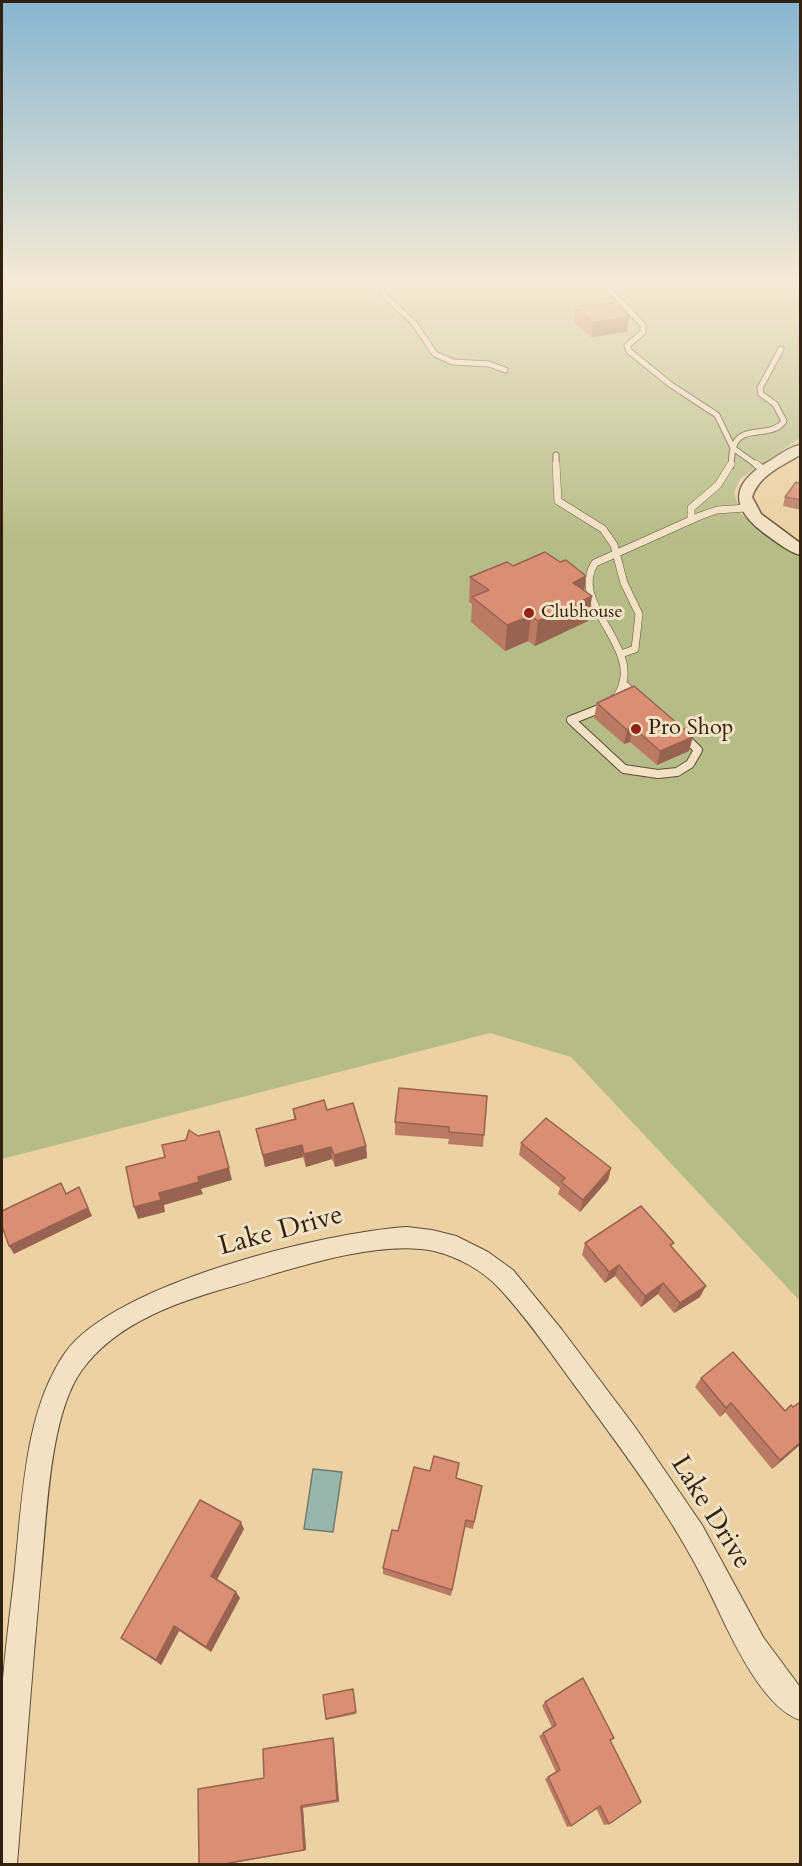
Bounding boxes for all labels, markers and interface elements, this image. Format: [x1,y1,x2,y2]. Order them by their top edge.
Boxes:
place label: Clubhouse [541,602,623,624]
marker: Clubhouse [522,606,536,620]
place label: Pro Shop [648,716,734,742]
marker: Pro Shop [629,722,643,736]
street label: Lake Drive [215,1200,347,1264]
street label: Lake Drive [663,1450,757,1576]

